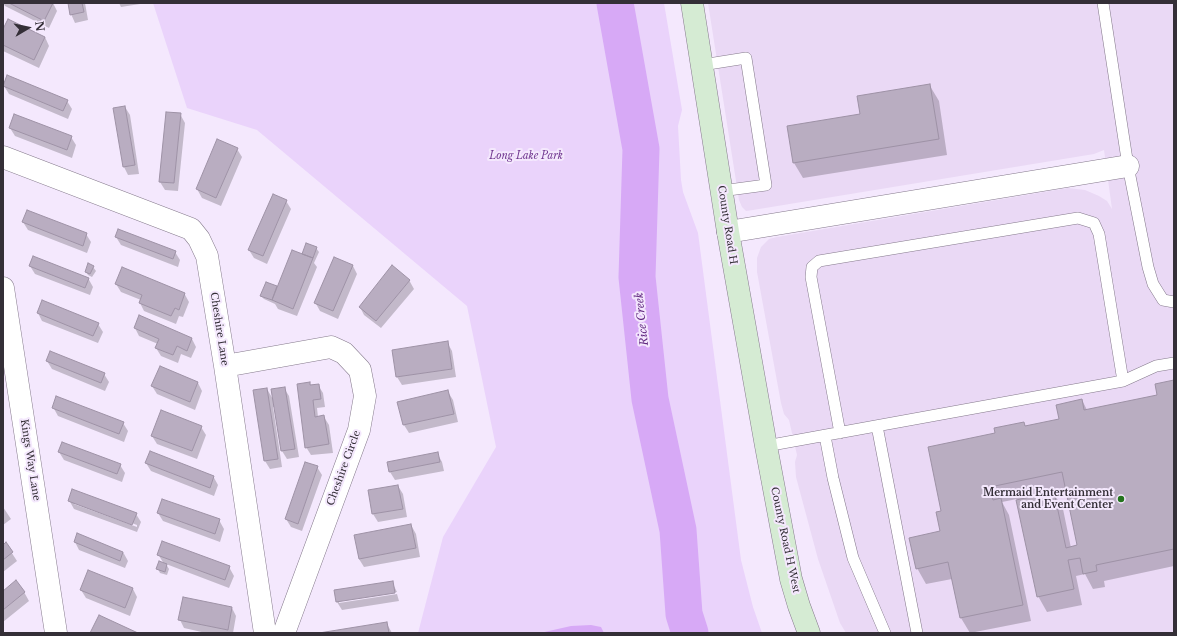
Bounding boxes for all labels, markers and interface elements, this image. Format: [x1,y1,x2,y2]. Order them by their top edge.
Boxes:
north arrow [8,8,48,48]
text: N [32,20,48,32]
park label: Long Lake Park [489,150,563,162]
street label: County Road H [715,185,739,265]
street label: Cheshire Lane [207,291,231,367]
water label: Rice Creek [633,292,651,346]
street label: Kings Way Lane [18,418,42,502]
street label: Cheshire Circle [325,429,363,507]
street label: County Road H West [768,486,802,594]
place label: Mermaid Entertainment and Event Center [983,487,1113,510]
marker: Mermaid Entertainment and Event Center [1116,494,1126,504]

